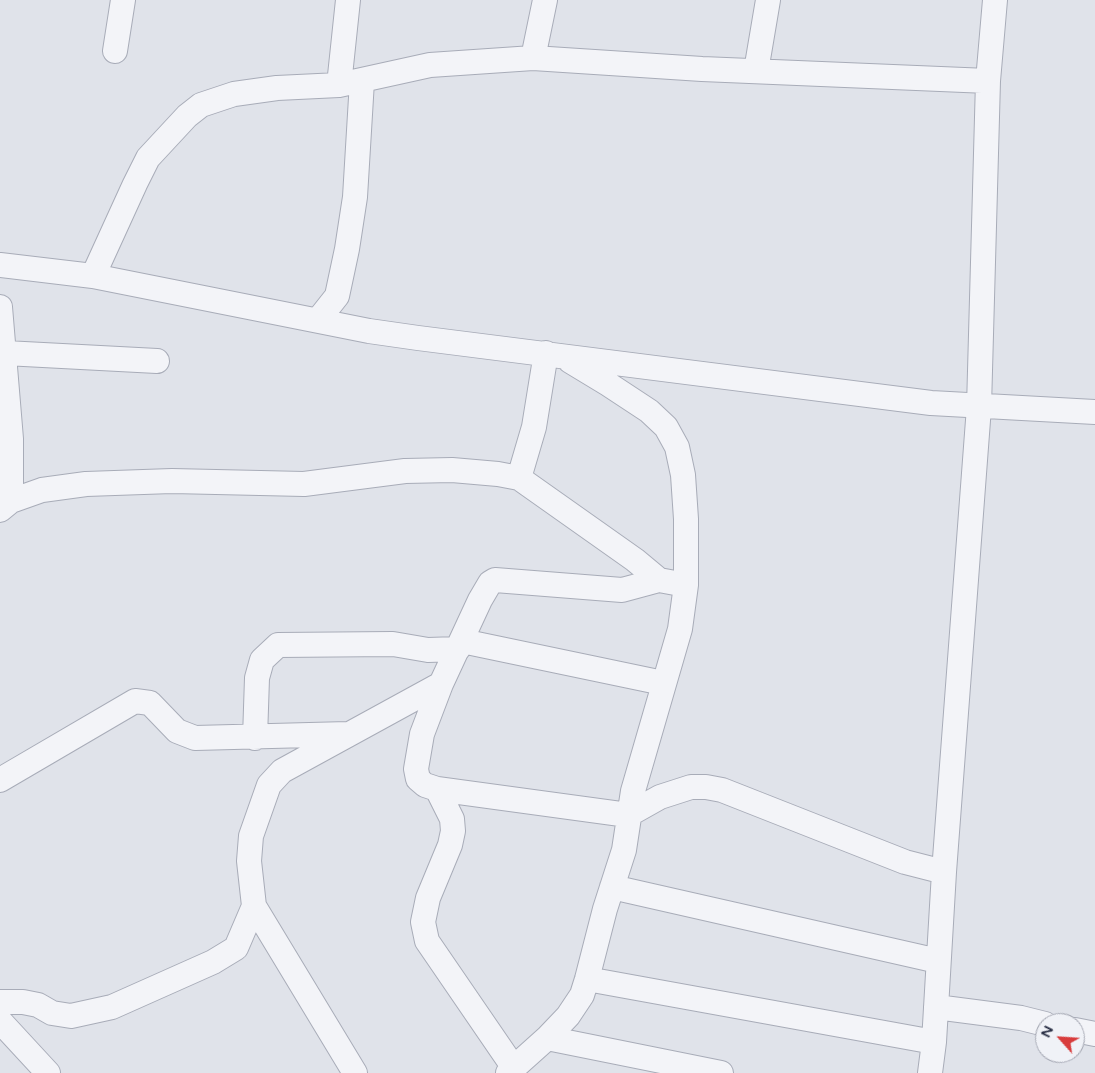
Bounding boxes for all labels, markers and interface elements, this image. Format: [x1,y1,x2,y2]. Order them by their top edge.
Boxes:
north arrow [1035,1013,1085,1063]
text: N [1037,1023,1057,1040]

